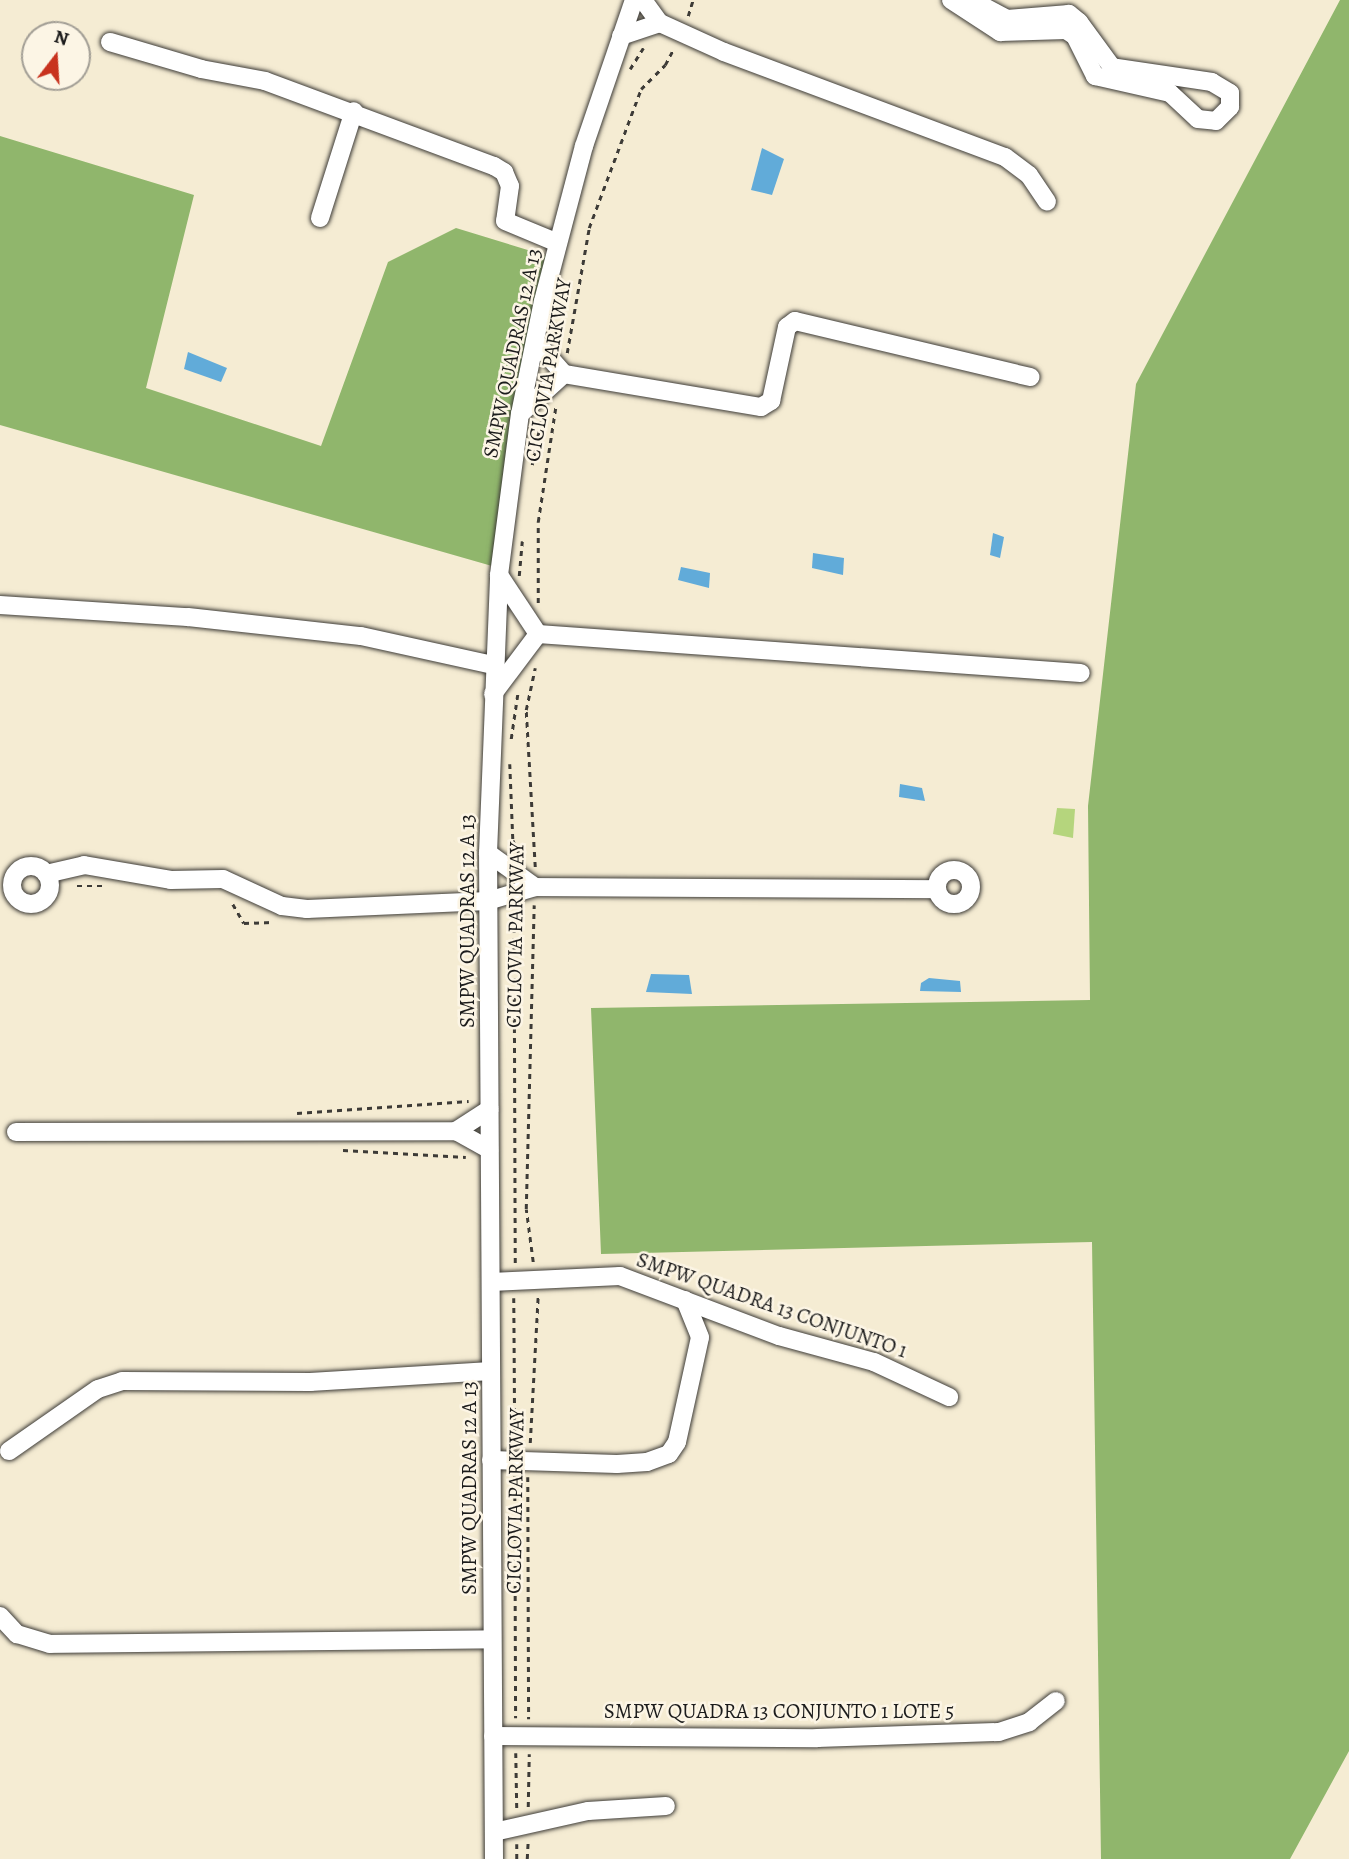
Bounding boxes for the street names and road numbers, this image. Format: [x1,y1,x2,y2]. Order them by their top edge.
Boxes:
street label: SMPW QUADRAS 12 A 13 [477,246,547,460]
street label: CICLOVIA PARKWAY [519,276,577,464]
street label: SMPW QUADRAS 12 A 13 [454,814,480,1028]
street label: CICLOVIA PARKWAY [501,842,529,1028]
street label: SMPW QUADRA 13 CONJUNTO 1 [633,1247,911,1363]
street label: SMPW QUADRAS 12 A 13 [456,1381,482,1595]
street label: CICLOVIA PARKWAY [501,1408,529,1594]
street label: SMPW QUADRA 13 CONJUNTO 1 LOTE 5 [604,1698,954,1724]

